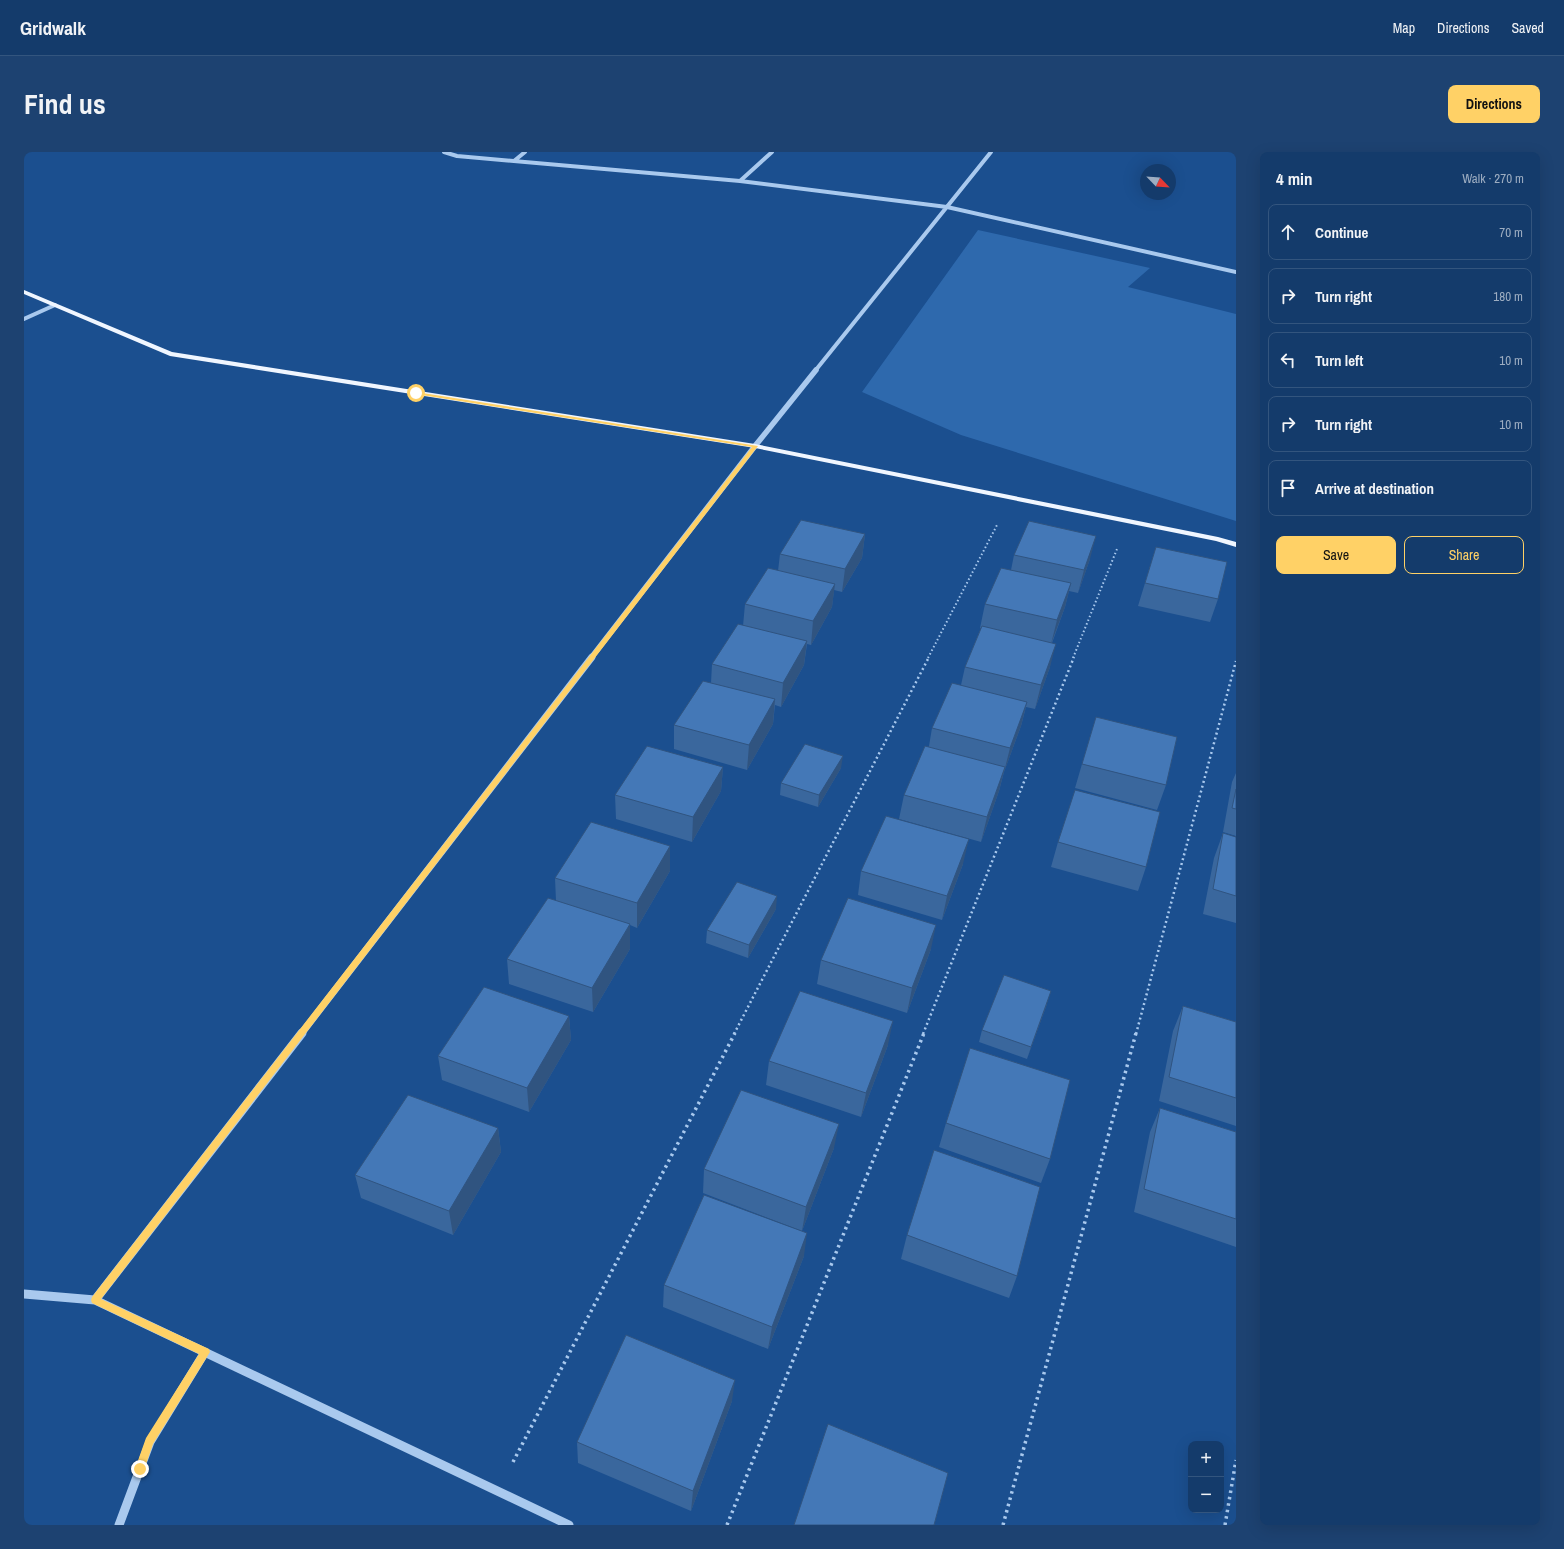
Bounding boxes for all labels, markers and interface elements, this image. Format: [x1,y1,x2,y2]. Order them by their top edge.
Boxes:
text: Gridwalk [20,15,86,41]
text: Map [1393,19,1415,37]
text: Directions [1437,19,1489,37]
text: Saved [1511,19,1544,37]
text: Find us [24,85,106,123]
button: Directions [1448,85,1540,123]
north arrow [1140,164,1176,200]
text: 4 min [1276,167,1312,190]
text: Walk · 270 m [1462,170,1524,187]
icon: ahead [1277,221,1299,243]
text: Continue [1315,222,1368,243]
text: 70 m [1499,224,1523,241]
icon: right [1277,285,1299,307]
text: Turn right [1315,286,1372,307]
text: 180 m [1493,288,1523,305]
icon: left [1277,349,1299,371]
text: Turn left [1315,350,1363,371]
text: 10 m [1499,352,1523,369]
route start [407,384,425,402]
icon: right [1277,413,1299,435]
text: Turn right [1315,414,1372,435]
text: 10 m [1499,416,1523,433]
icon: arrive [1277,477,1299,499]
text: Arrive at destination [1315,478,1434,499]
button: Save [1276,536,1396,574]
button: Share [1404,536,1524,574]
map controls [1188,1441,1224,1513]
button: + [1188,1441,1224,1477]
route end [131,1460,149,1478]
button: − [1188,1477,1224,1513]

